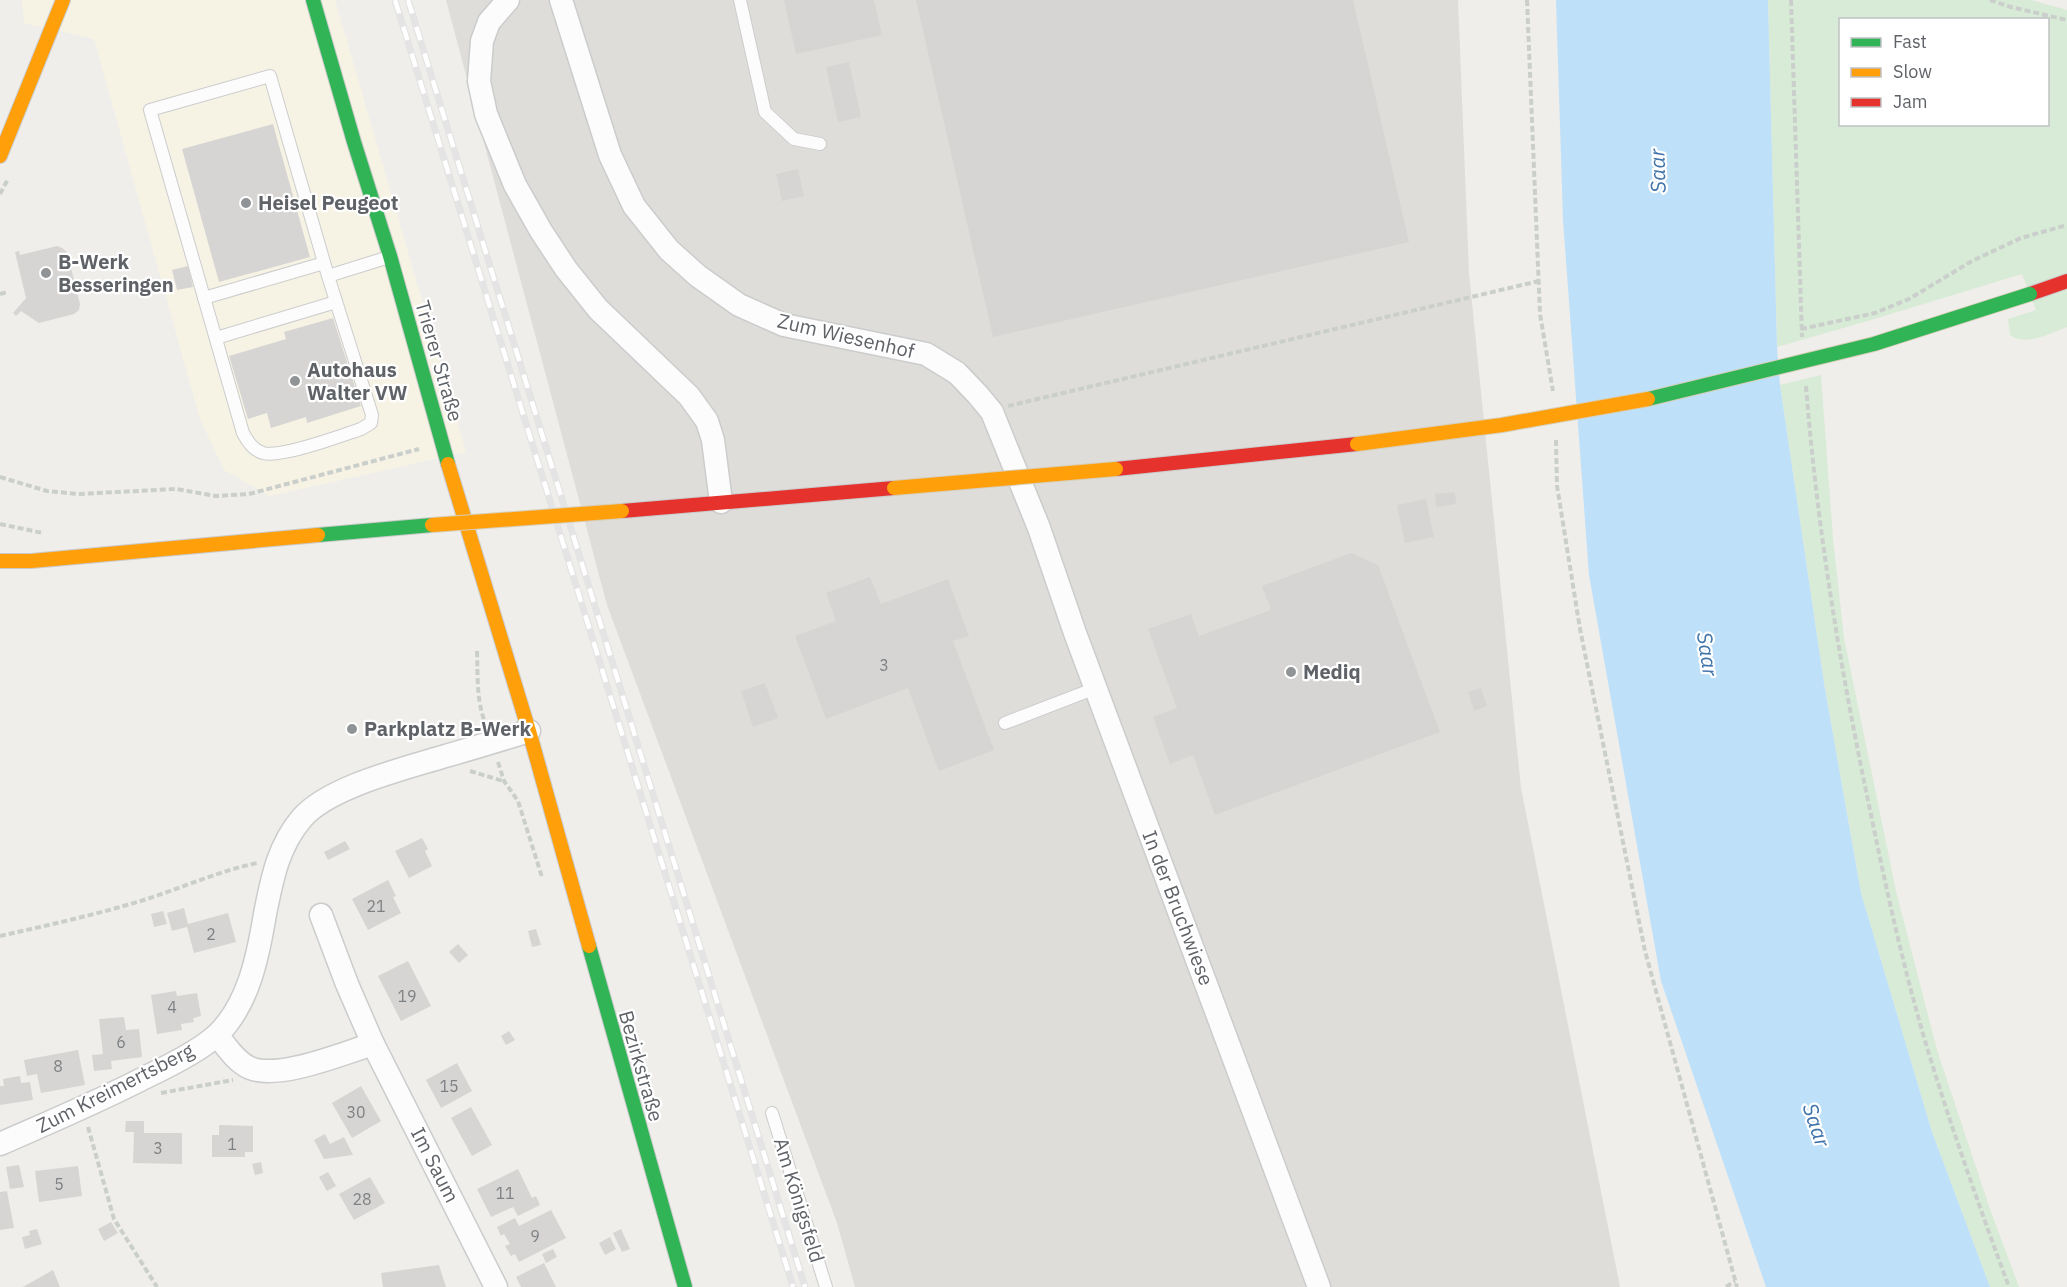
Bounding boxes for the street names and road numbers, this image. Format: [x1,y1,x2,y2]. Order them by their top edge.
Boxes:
street label: Trierer Straße [409,297,470,424]
street label: Zum Wiesenhof [775,307,918,365]
street label: In der Bruchwiese [1136,826,1220,989]
street label: Bezirkstraße [613,1007,670,1125]
street label: Zum Kreimertsberg [31,1036,199,1139]
street label: Im Saum [405,1122,466,1207]
street label: Am Königsfeld [768,1134,831,1266]

